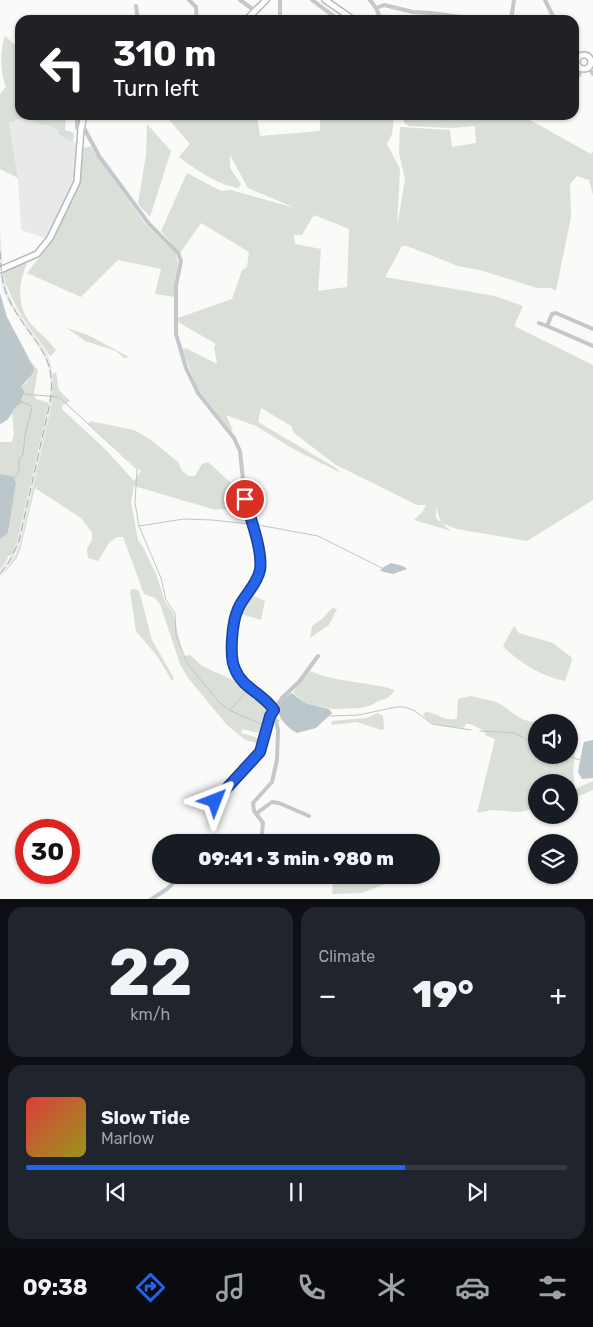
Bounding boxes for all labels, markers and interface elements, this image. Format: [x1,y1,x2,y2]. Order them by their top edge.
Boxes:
text: 310 m [113,33,216,75]
icon: left [30,35,95,100]
text: Turn left [113,75,199,102]
pin [224,478,266,520]
icon: arrive [231,485,259,513]
map controls [528,714,578,884]
button: sound [528,714,578,764]
position arrow [188,774,240,826]
button: search [528,774,578,824]
speed limit sign: 30 [15,819,80,884]
button: layers [528,834,578,884]
text: 09:41 · 3 min · 980 m [198,847,394,870]
text: 22 [108,934,193,1011]
text: Climate [319,947,375,966]
text: 19° [413,971,474,1017]
text: − [319,979,337,1012]
text: + [550,979,567,1012]
text: km/h [130,1005,170,1024]
text: Slow Tide [101,1106,190,1129]
text: Marlow [101,1129,154,1148]
icon: previous [102,1178,130,1206]
icon: pause [282,1178,310,1206]
icon: next [463,1178,491,1206]
icon: directions [133,1270,168,1305]
icon: music [213,1270,248,1305]
icon: phone [294,1270,329,1305]
icon: climate [374,1270,409,1305]
icon: car [455,1270,490,1305]
icon: filters [535,1270,570,1305]
text: 09:38 [23,1274,88,1301]

